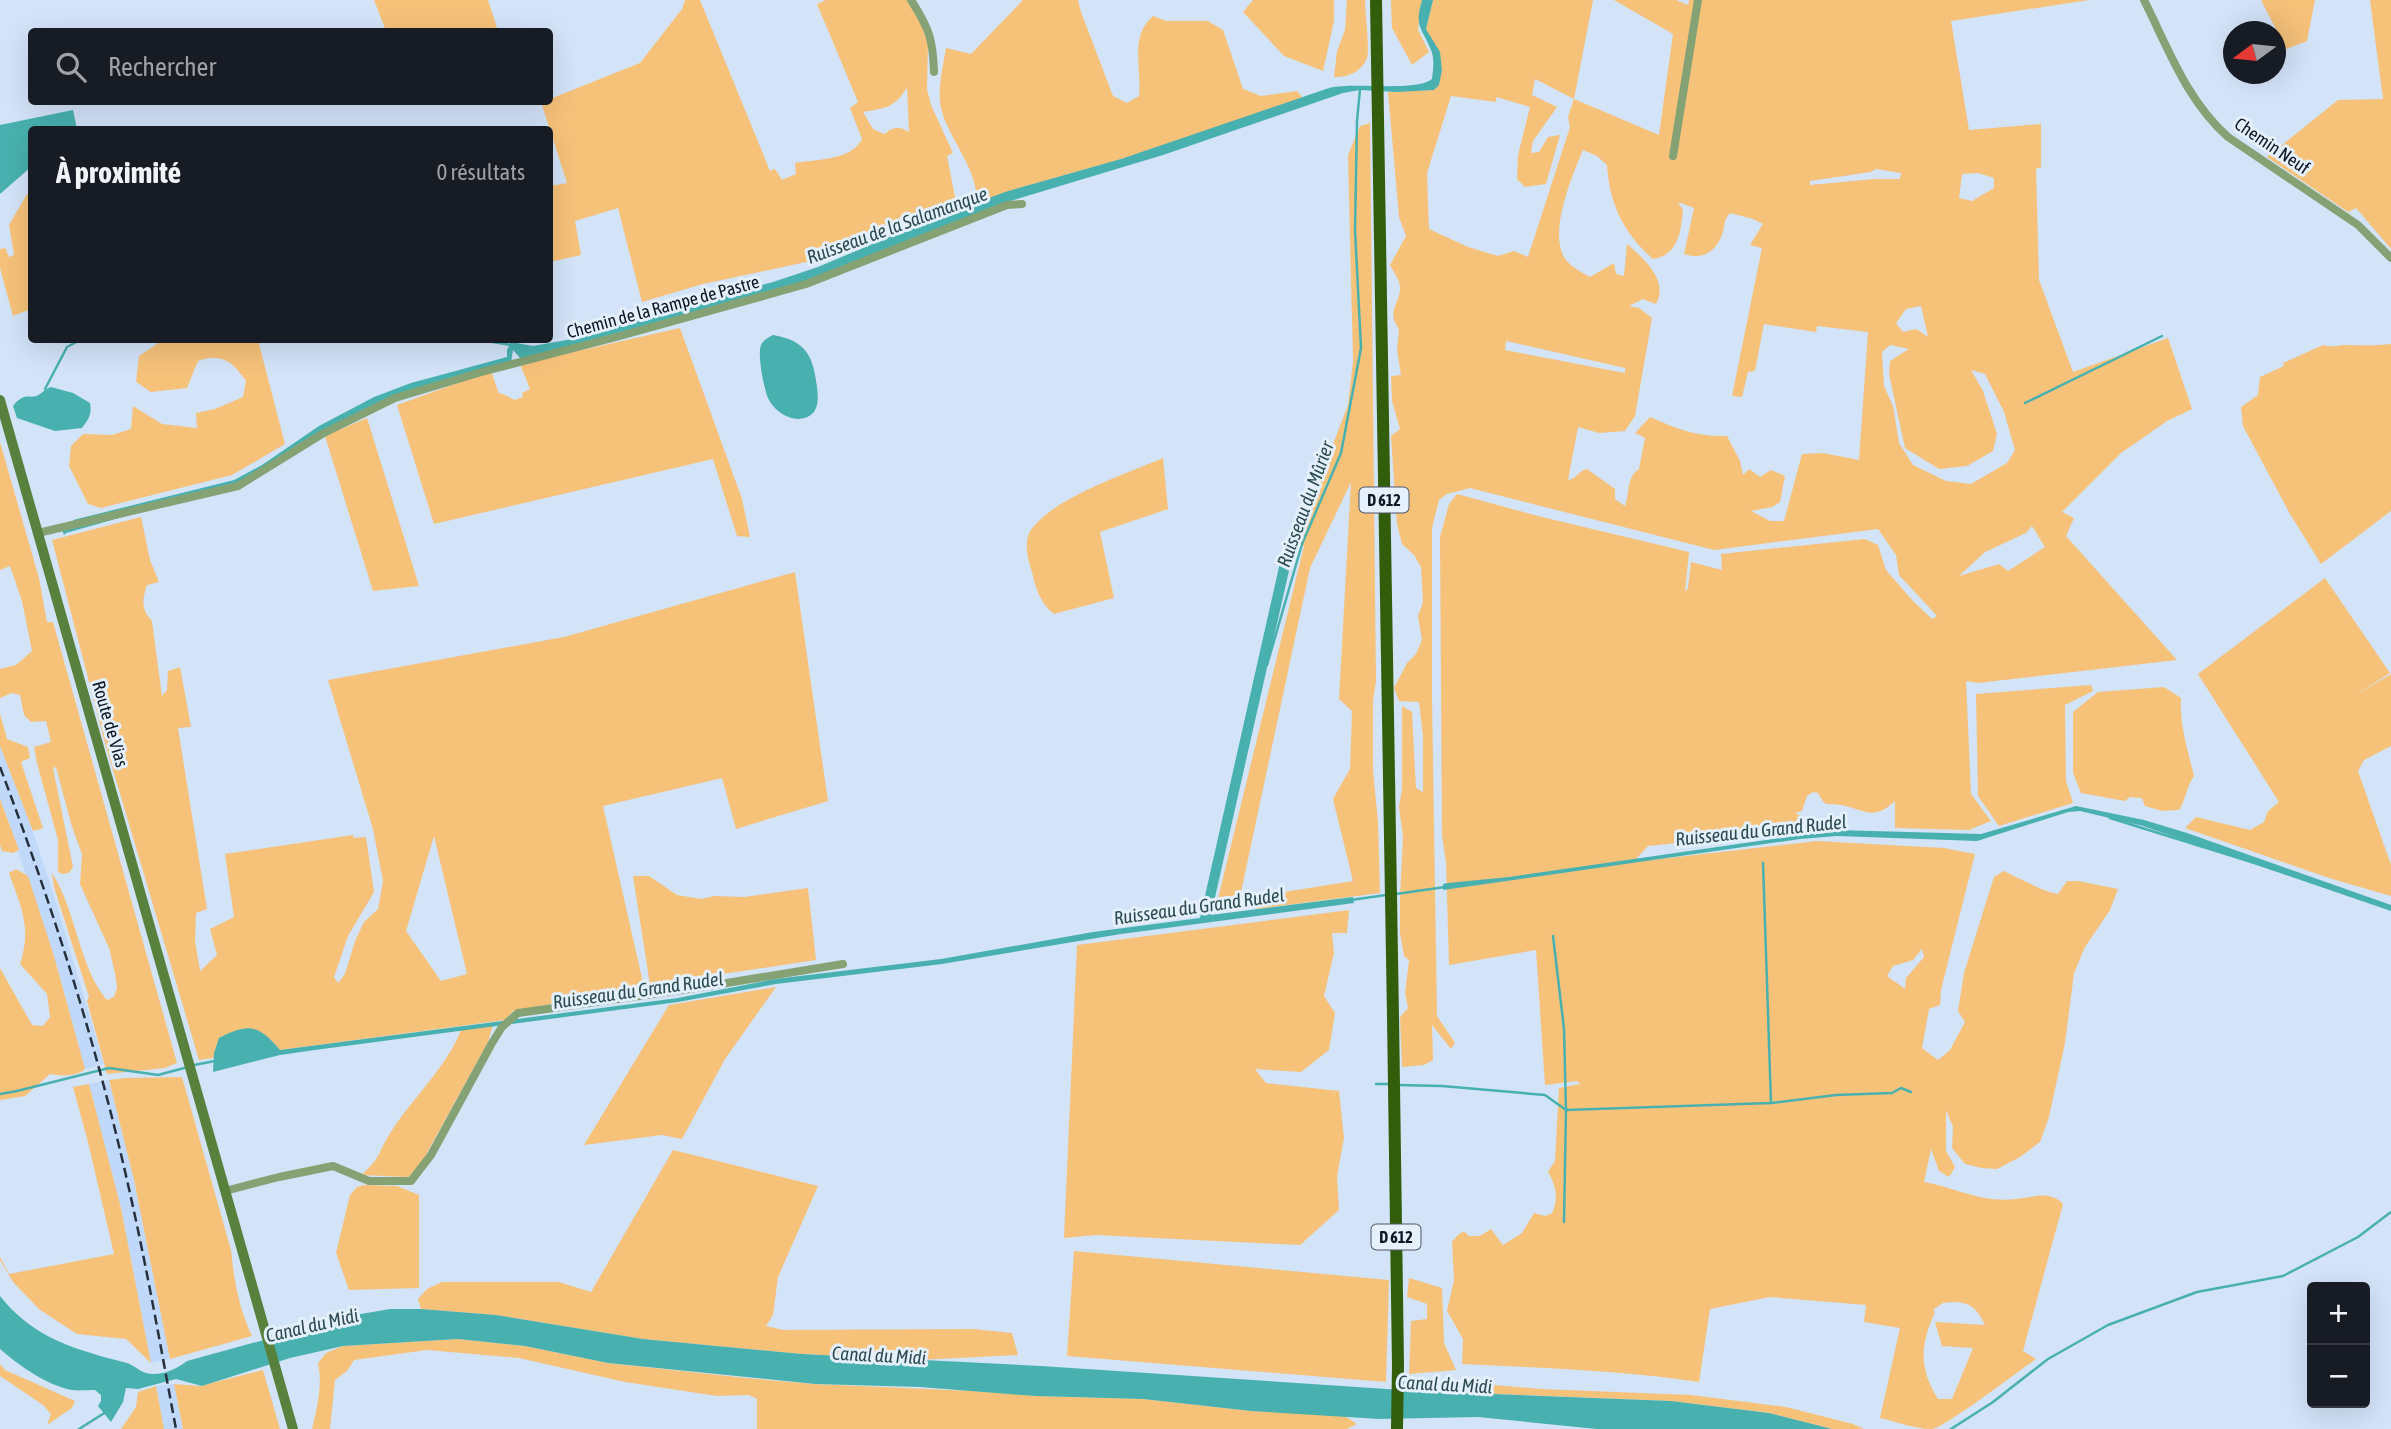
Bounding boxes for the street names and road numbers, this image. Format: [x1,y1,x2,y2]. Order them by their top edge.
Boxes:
street label: Chemin Neuf [2231,113,2314,178]
street label: Chemin de la Rampe de Pastre [564,271,762,342]
road number: D 612 [1360,488,1408,512]
street label: Route de Vias [88,678,133,769]
road number: D 612 [1372,1224,1420,1250]

